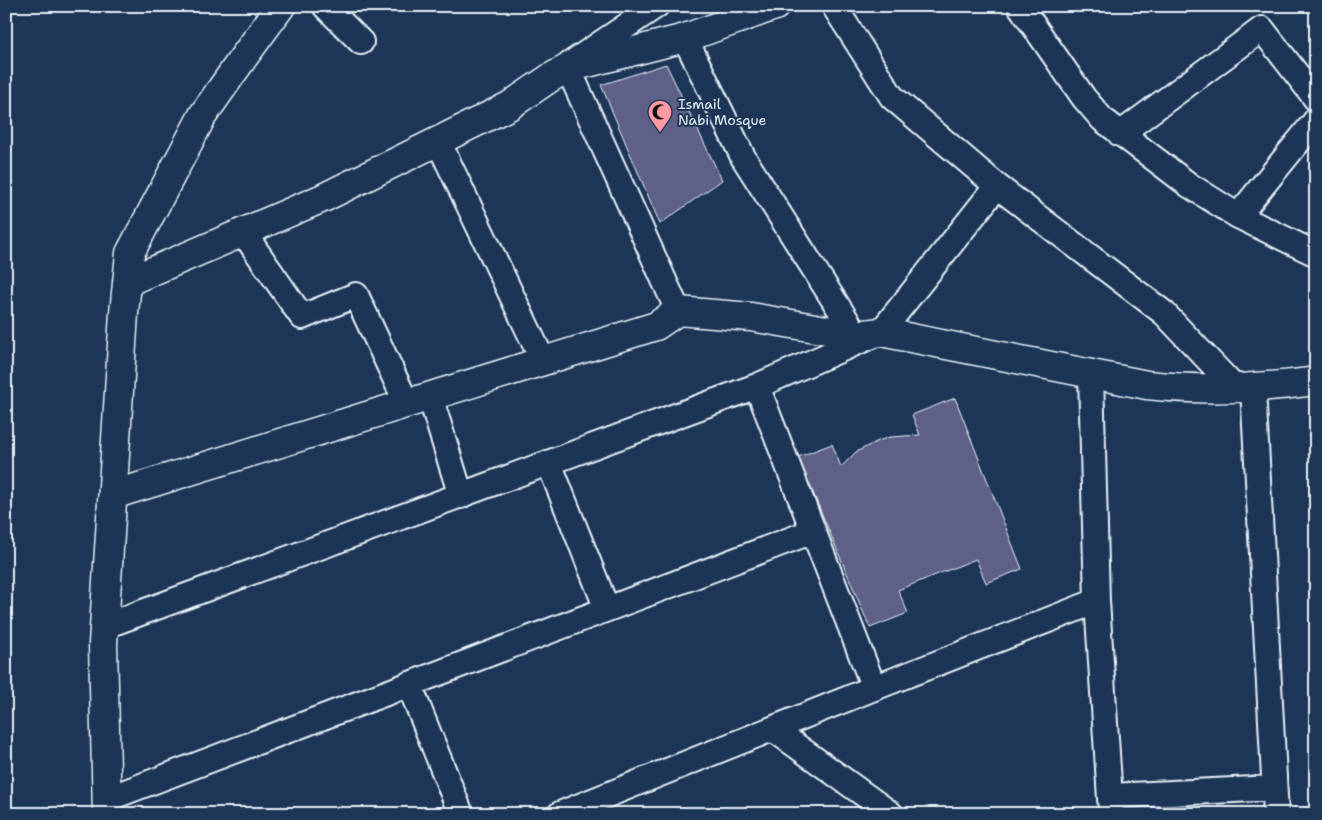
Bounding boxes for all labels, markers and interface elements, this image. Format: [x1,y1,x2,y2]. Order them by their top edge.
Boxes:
place label: Ismail Nabi Mosque [678,95,767,129]
mosque icon: Ismail Nabi Mosque [647,99,673,133]

